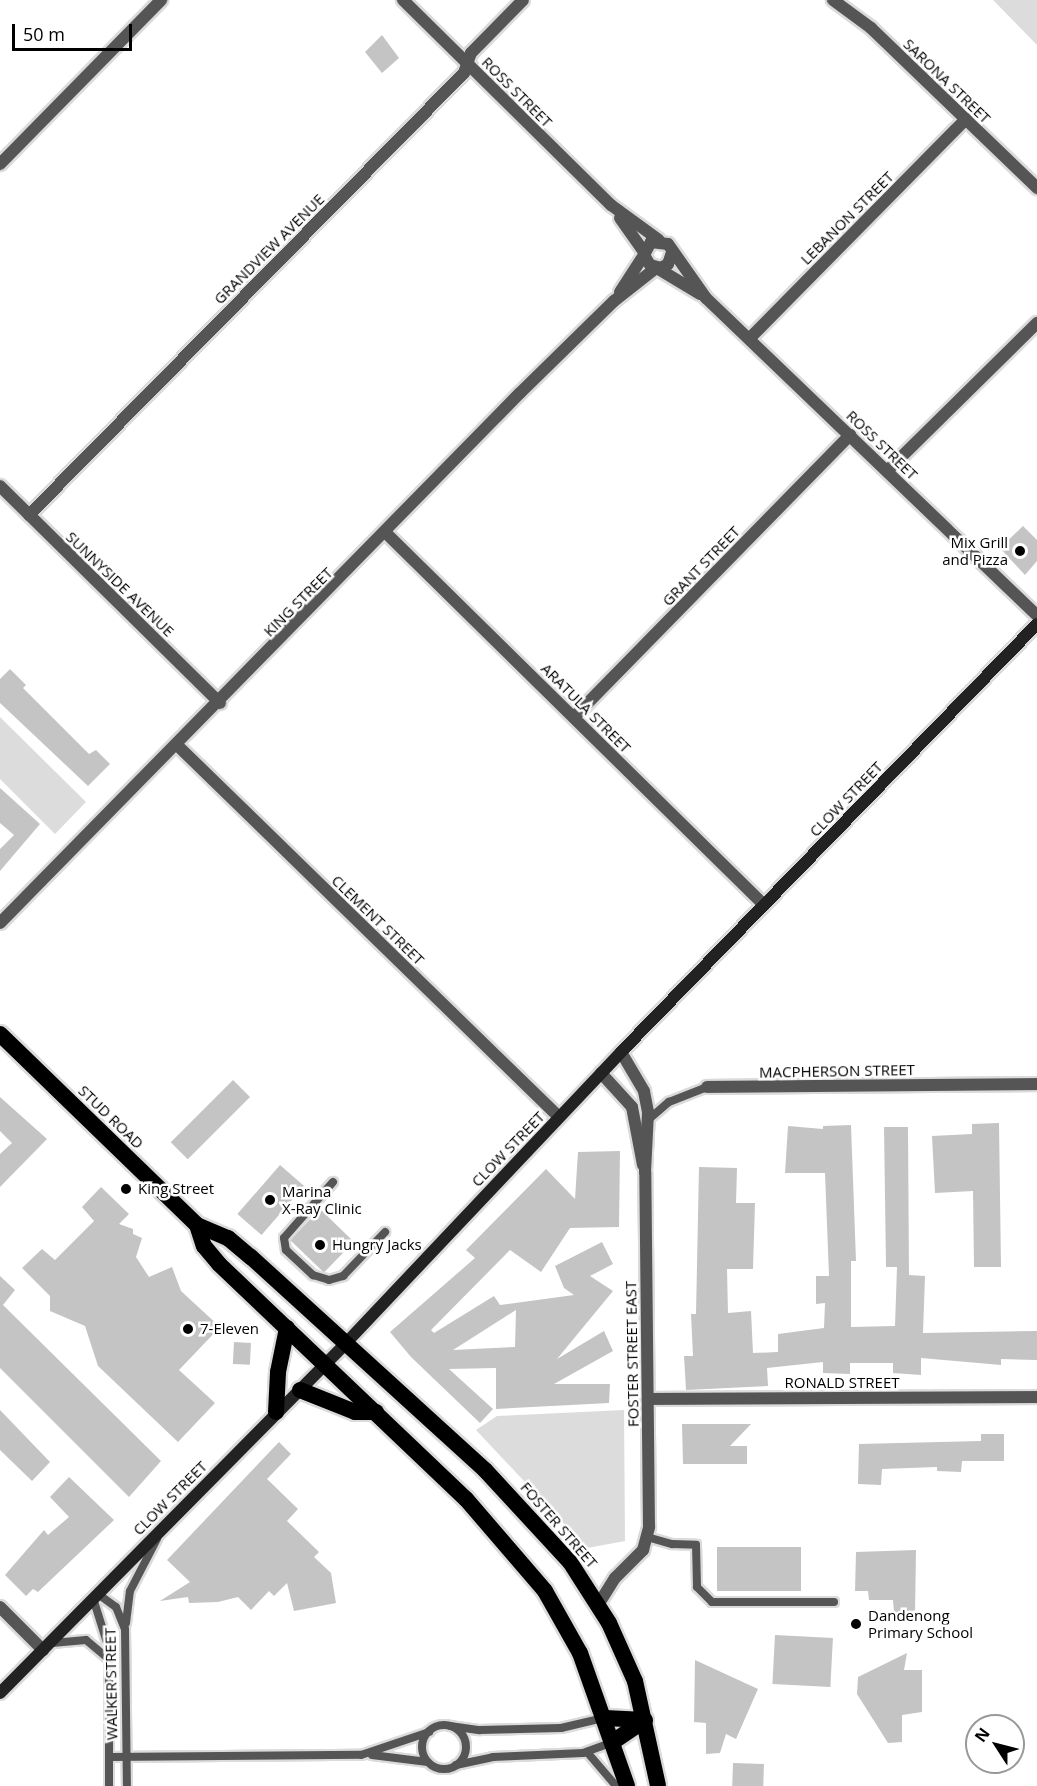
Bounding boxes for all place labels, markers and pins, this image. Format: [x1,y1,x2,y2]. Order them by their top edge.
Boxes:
place label: Mix Grill and Pizza [942,533,1008,568]
marker: Mix Grill and Pizza [1013,544,1027,558]
place label: King Street [138,1180,214,1198]
marker: King Street [119,1182,133,1196]
place label: Marina X-Ray Clinic [282,1182,362,1217]
marker: Marina X-Ray Clinic [263,1193,277,1207]
place label: Hungry Jacks [332,1236,422,1254]
marker: Hungry Jacks [313,1238,327,1252]
place label: 7-Eleven [200,1320,259,1338]
marker: 7-Eleven [181,1322,195,1336]
place label: Dandenong Primary School [868,1606,973,1641]
marker: Dandenong Primary School [849,1617,863,1631]

